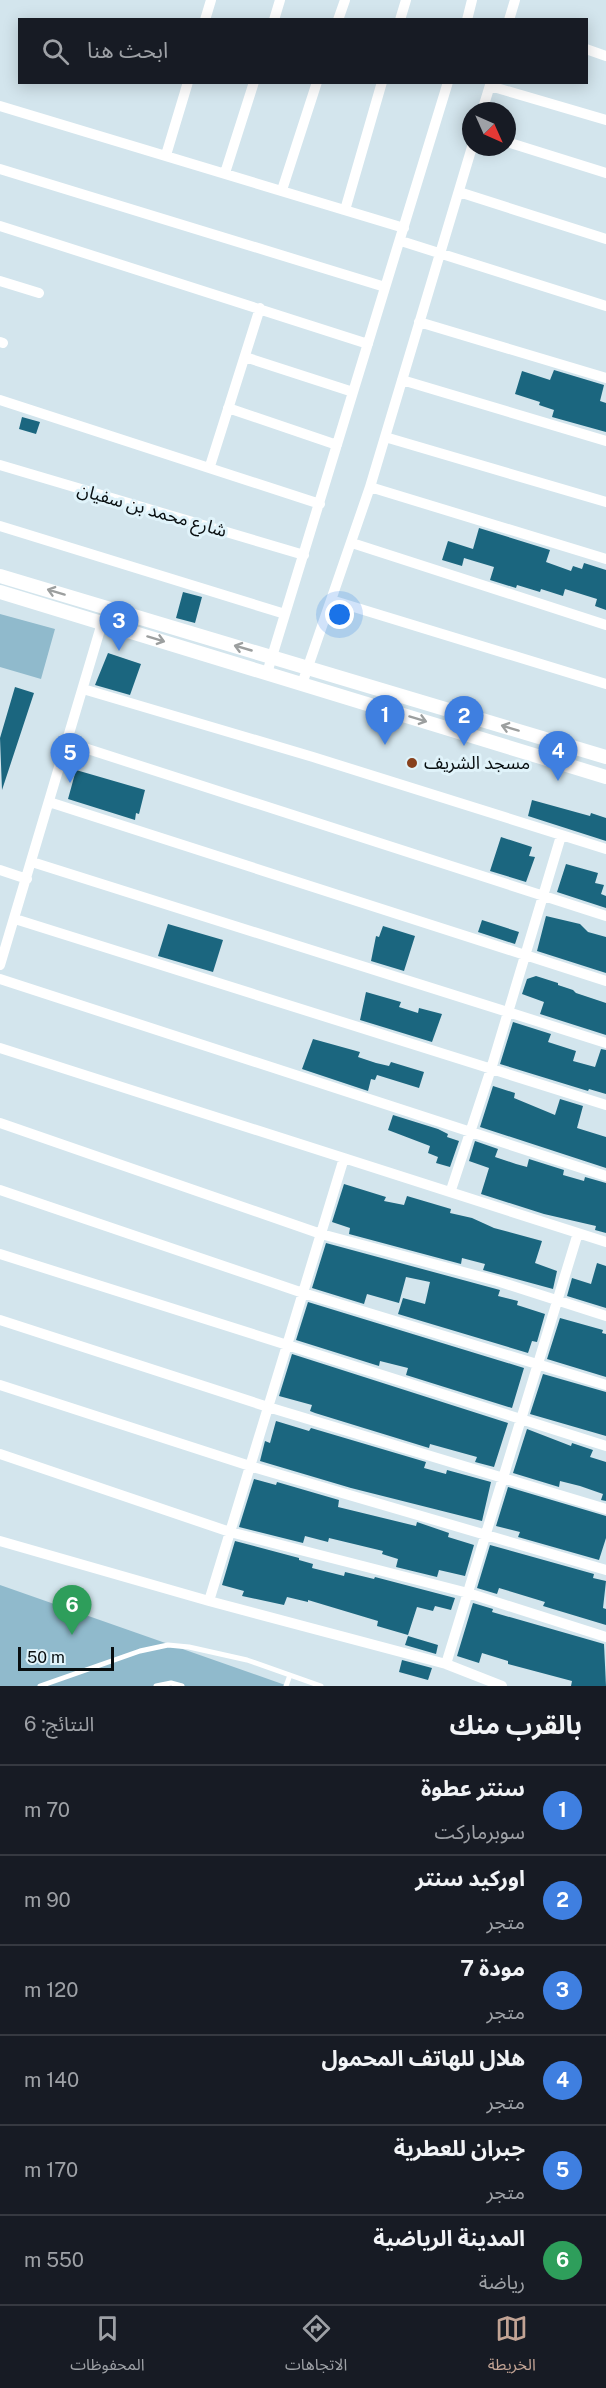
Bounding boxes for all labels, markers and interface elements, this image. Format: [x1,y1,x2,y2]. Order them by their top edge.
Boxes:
search box [18,18,588,84]
icon: search [39,35,72,68]
text: ابحث هنا [87,37,168,63]
north arrow [462,102,516,156]
street label: شارع محمد بن سفيان [74,478,229,545]
one-way arrow [47,586,66,597]
your location [325,600,354,629]
pin: 3 [100,602,138,651]
one-way arrow [146,634,165,645]
one-way arrow [234,642,253,653]
pin: 1 [366,696,404,745]
pin: 2 [444,696,484,746]
one-way arrow [408,714,427,725]
one-way arrow [501,722,520,733]
pin: 4 [538,732,578,781]
pin: 5 [50,734,90,783]
place label: مسجد الشريف [424,752,530,774]
marker: مسجد الشريف [405,756,419,770]
pin: 6 [52,1586,92,1635]
scale bar [18,1644,114,1672]
text: 50 m [27,1648,65,1667]
text: بالقرب منك [449,1709,582,1740]
text: النتائج: 6 [24,1712,94,1736]
text: سنتر عطوة [421,1775,525,1801]
text: 70 m [24,1798,70,1822]
text: 1 [558,1798,567,1822]
text: سوبرماركت [434,1820,525,1844]
text: اوركيد سنتر [415,1865,525,1891]
text: 90 m [24,1888,71,1912]
text: 2 [556,1888,569,1912]
text: متجر [486,1910,525,1934]
text: مودة 7 [460,1955,525,1981]
text: 120 m [24,1978,79,2002]
text: 3 [556,1978,569,2002]
text: متجر [486,2000,525,2024]
text: هلال للهاتف المحمول [321,2045,525,2071]
text: 140 m [24,2068,79,2092]
text: 4 [556,2068,569,2092]
text: متجر [486,2090,525,2114]
text: جبران للعطرية [394,2135,525,2161]
text: 170 m [24,2158,78,2182]
text: 5 [556,2158,569,2182]
text: متجر [486,2180,525,2204]
text: المدينة الرياضية [373,2225,525,2251]
text: 550 m [24,2248,84,2272]
text: 6 [556,2248,569,2272]
text: رياضة [479,2270,525,2294]
tab: المحفوظات [70,2312,144,2382]
tab: الاتجاهات [285,2312,347,2382]
tab: الخريطة [488,2312,536,2382]

